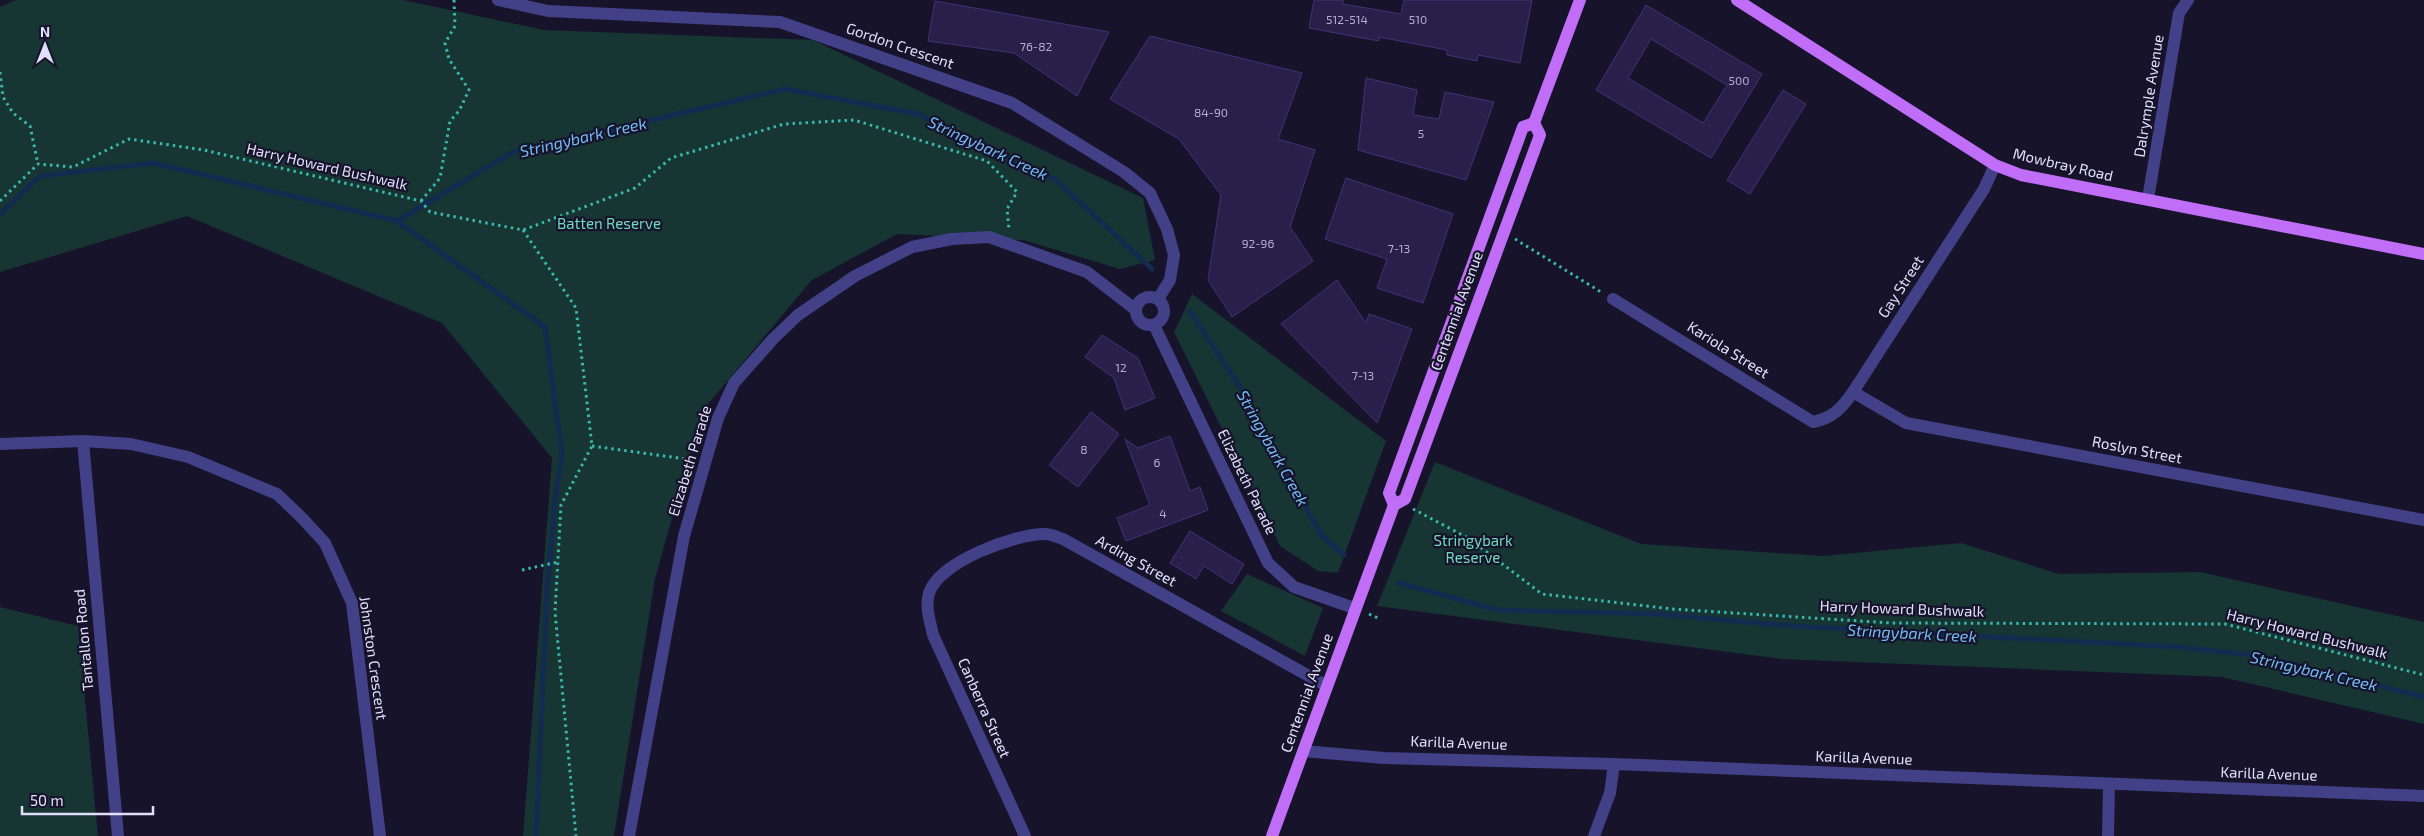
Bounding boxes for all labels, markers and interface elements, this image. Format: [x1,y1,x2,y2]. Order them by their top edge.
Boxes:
house number: 512-514 [1326,12,1368,26]
house number: 510 [1409,12,1427,26]
street label: Gordon Crescent [844,18,957,72]
north arrow [20,20,70,70]
text: N [40,23,50,40]
street label: Dalrymple Avenue [2129,33,2167,159]
house number: 76-82 [1020,39,1052,53]
house number: 500 [1729,73,1749,87]
house number: 84-90 [1194,105,1228,119]
water label: Stringybark Creek [925,112,1051,184]
water label: Stringybark Creek [518,113,648,161]
house number: 5 [1418,126,1424,140]
street label: Harry Howard Bushwalk [245,139,410,193]
street label: Mowbray Road [2011,144,2115,184]
park label: Batten Reserve [557,214,661,232]
house number: 92-96 [1242,236,1274,250]
house number: 7-13 [1388,241,1410,255]
street label: Centennial Avenue [1426,248,1486,373]
street label: Gay Street [1873,252,1927,321]
street label: Kariola Street [1684,317,1773,382]
house number: 12 [1115,360,1127,374]
house number: 7-13 [1352,368,1374,382]
water label: Stringybark Creek [1233,386,1313,510]
street label: Elizabeth Parade [664,403,714,518]
street label: Elizabeth Parade [1215,426,1281,537]
street label: Roslyn Street [2091,431,2184,467]
house number: 8 [1080,442,1088,456]
house number: 6 [1154,455,1161,469]
house number: 4 [1159,506,1167,520]
street label: Arding Street [1093,531,1180,590]
park label: Stringybark Reserve [1433,531,1513,566]
street label: Tantallon Road [70,588,96,692]
street label: Johnston Crescent [356,595,392,721]
street label: Harry Howard Bushwalk [1819,596,1985,620]
street label: Harry Howard Bushwalk [2225,604,2390,662]
water label: Stringybark Creek [1847,620,1977,646]
street label: Centennial Avenue [1276,630,1336,755]
water label: Stringybark Creek [2249,647,2379,695]
street label: Canberra Street [955,655,1015,761]
street label: Karilla Avenue [1410,731,1508,753]
street label: Karilla Avenue [1815,746,1913,768]
street label: Karilla Avenue [2220,762,2318,784]
scale bar [22,784,154,816]
text: 50 m [30,791,64,809]

